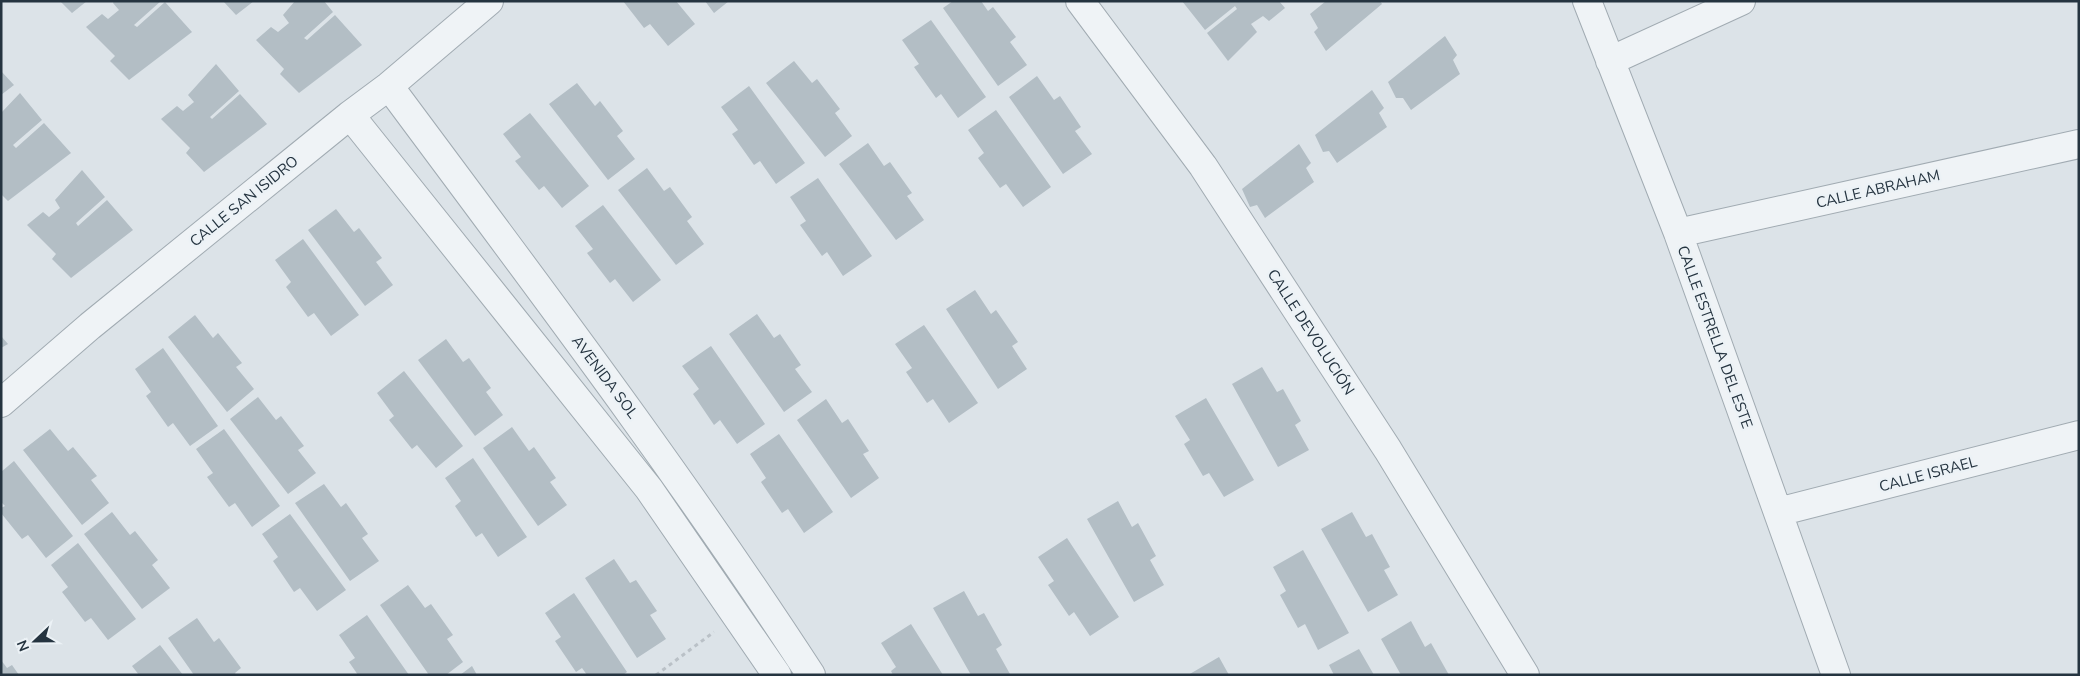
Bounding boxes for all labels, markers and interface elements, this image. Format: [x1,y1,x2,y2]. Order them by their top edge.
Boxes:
street label: CALLE SAN ISIDRO [186,151,302,251]
street label: CALLE ABRAHAM [1814,165,1942,213]
street label: CALLE ESTRELLA DEL ESTE [1673,243,1757,431]
street label: CALLE DEVOLUCIÓN [1263,265,1360,399]
street label: AVENIDA SOL [567,332,643,422]
street label: CALLE ISRAEL [1877,451,1979,497]
north arrow [10,616,60,666]
text: N [13,637,34,654]

